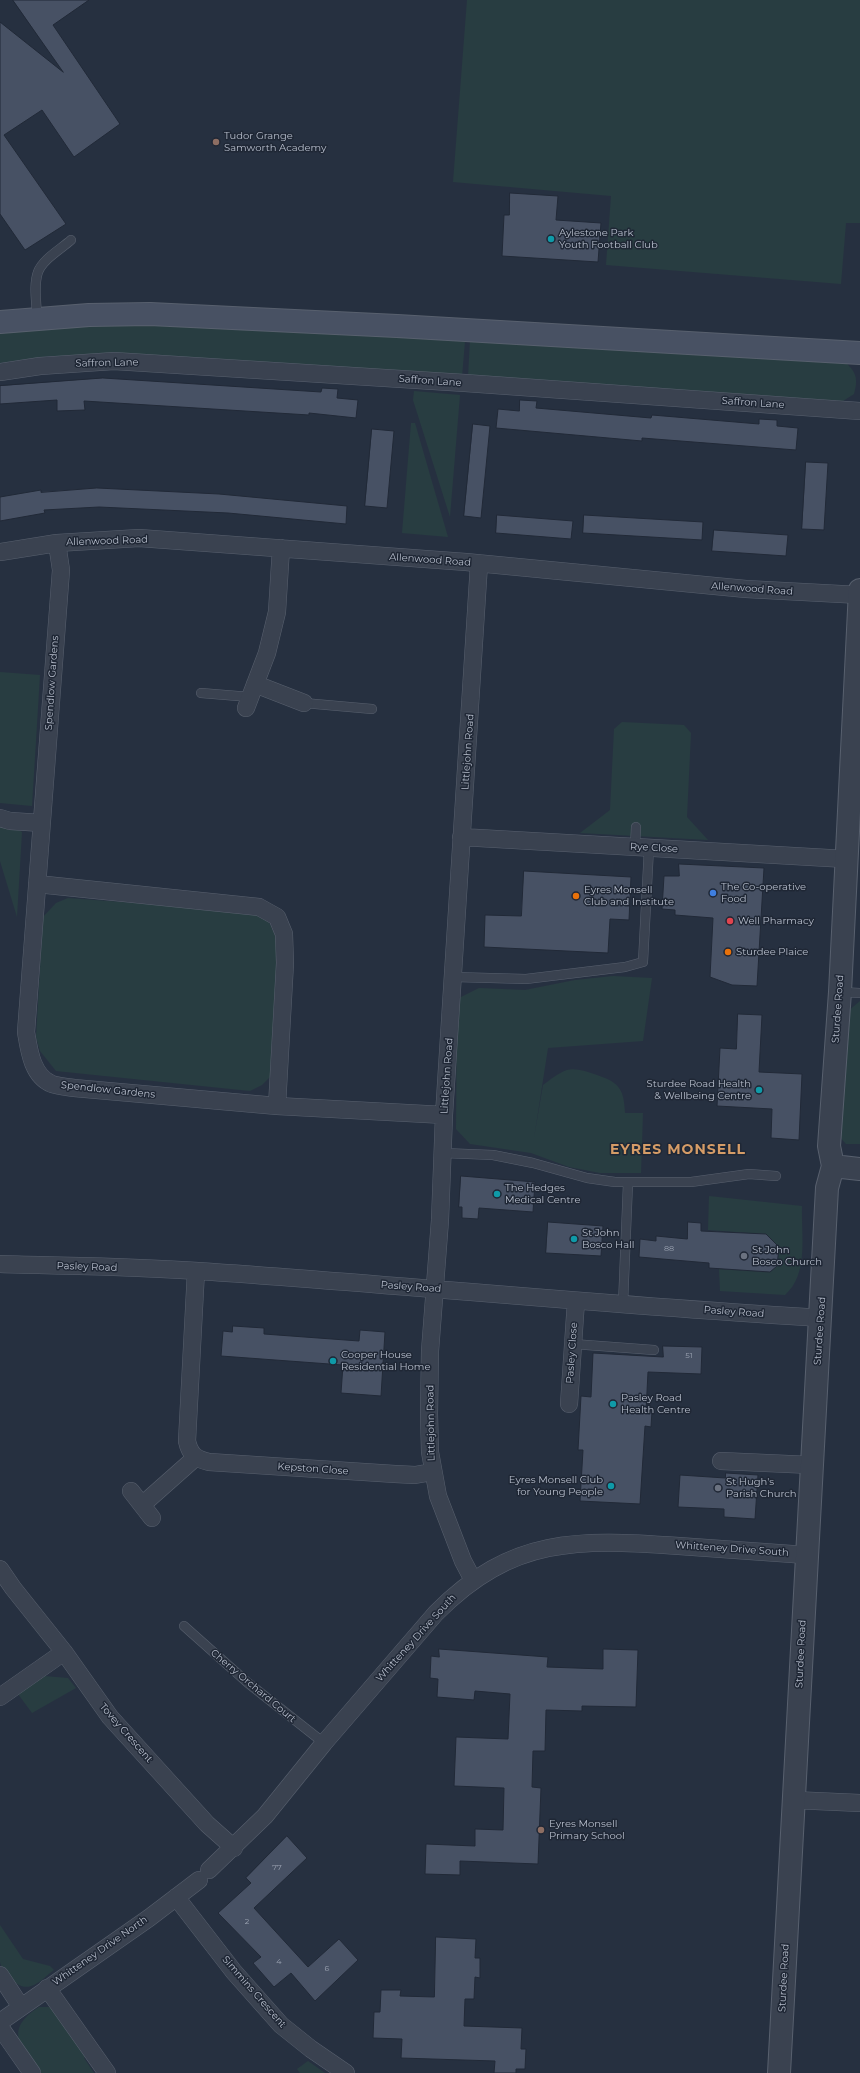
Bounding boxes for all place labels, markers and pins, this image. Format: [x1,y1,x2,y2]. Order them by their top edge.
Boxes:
place label: Tudor Grange Samworth Academy [224,130,326,154]
marker: Tudor Grange Samworth Academy [211,137,221,147]
place label: Aylestone Park Youth Football Club [559,227,658,250]
marker: Aylestone Park Youth Football Club [546,234,556,244]
place label: The Co-operative Food [721,881,806,904]
place label: Eyres Monsell Club and Institute [584,884,674,908]
marker: The Co-operative Food [708,888,718,898]
marker: Eyres Monsell Club and Institute [571,891,581,901]
place label: Well Pharmacy [738,915,814,927]
marker: Well Pharmacy [725,916,735,926]
place label: Sturdee Plaice [736,946,808,958]
marker: Sturdee Plaice [723,947,733,957]
place label: Sturdee Road Health & Wellbeing Centre [647,1078,751,1102]
marker: Sturdee Road Health & Wellbeing Centre [754,1085,764,1095]
place label: The Hedges Medical Centre [505,1182,581,1206]
marker: The Hedges Medical Centre [492,1189,502,1199]
place label: St John Bosco Hall [582,1227,635,1250]
marker: St John Bosco Hall [569,1234,579,1244]
place label: St John Bosco Church [752,1244,822,1268]
marker: St John Bosco Church [739,1251,749,1261]
place label: Cooper House Residential Home [341,1349,430,1372]
marker: Cooper House Residential Home [328,1356,338,1366]
place label: Pasley Road Health Centre [621,1392,691,1416]
marker: Pasley Road Health Centre [608,1399,618,1409]
place label: Eyres Monsell Club for Young People [509,1474,603,1498]
place label: St Hugh's Parish Church [726,1476,797,1500]
marker: Eyres Monsell Club for Young People [606,1481,616,1491]
marker: St Hugh's Parish Church [713,1483,723,1493]
place label: Eyres Monsell Primary School [549,1818,625,1842]
marker: Eyres Monsell Primary School [536,1825,546,1835]

